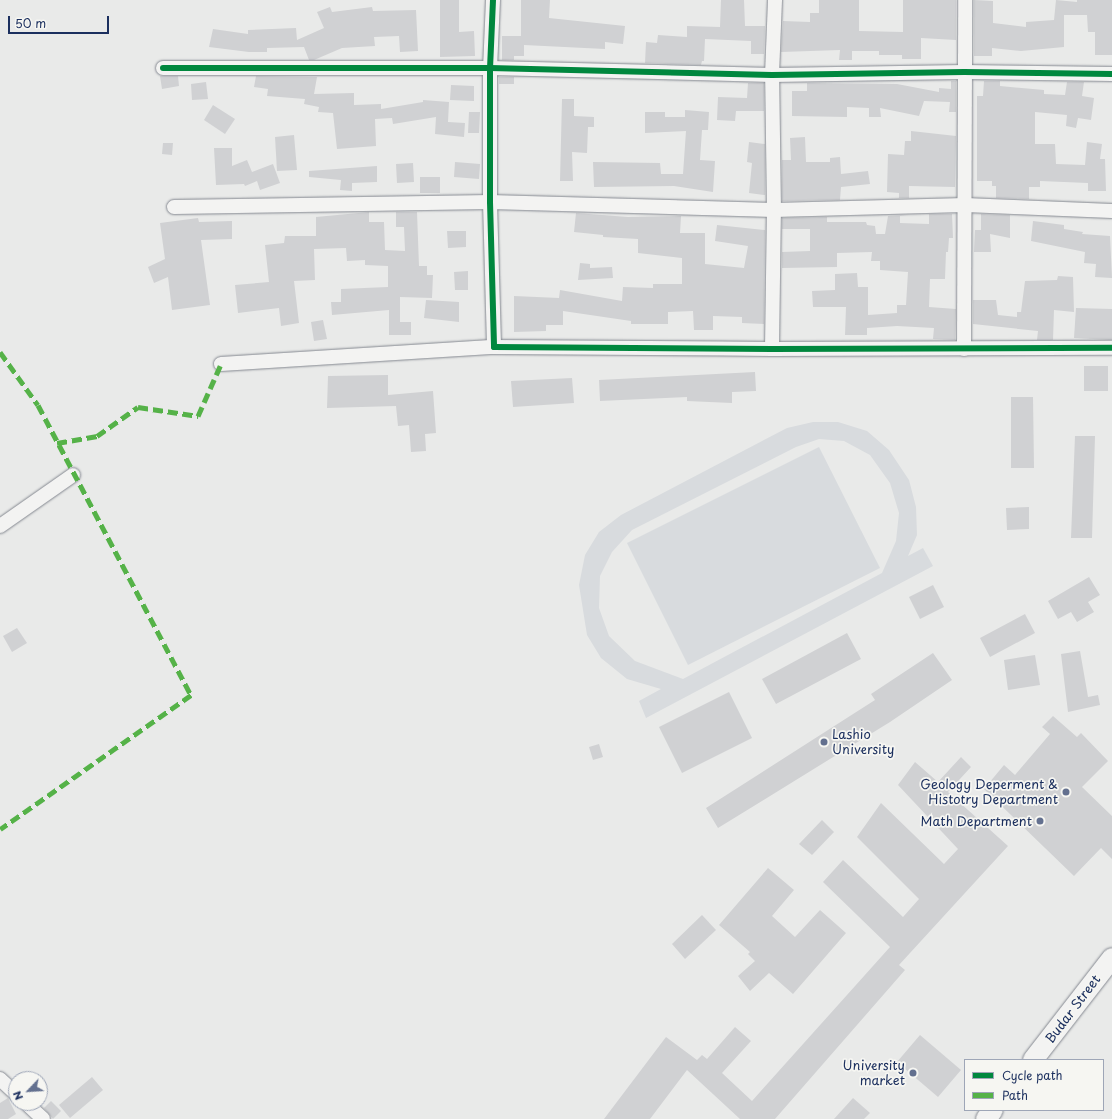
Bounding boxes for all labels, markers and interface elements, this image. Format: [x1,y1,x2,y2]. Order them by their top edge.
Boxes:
scale bar [10,8,111,34]
text: 50 m [15,14,46,32]
place label: Lashio University [832,727,894,758]
marker: Lashio University [819,737,829,747]
place label: Geology Deperment & Histotry Department [919,777,1058,808]
marker: Geology Deperment & Histotry Department [1061,787,1071,797]
place label: Math Department [919,813,1032,829]
marker: Math Department [1035,816,1045,826]
street label: Budar Street [1042,972,1104,1046]
place label: University market [843,1058,905,1089]
legend [964,1059,1104,1111]
text: Cycle path [1002,1066,1063,1084]
marker: University market [908,1068,918,1078]
north arrow [8,1071,48,1111]
text: Path [1002,1086,1028,1104]
text: N [8,1088,27,1103]

